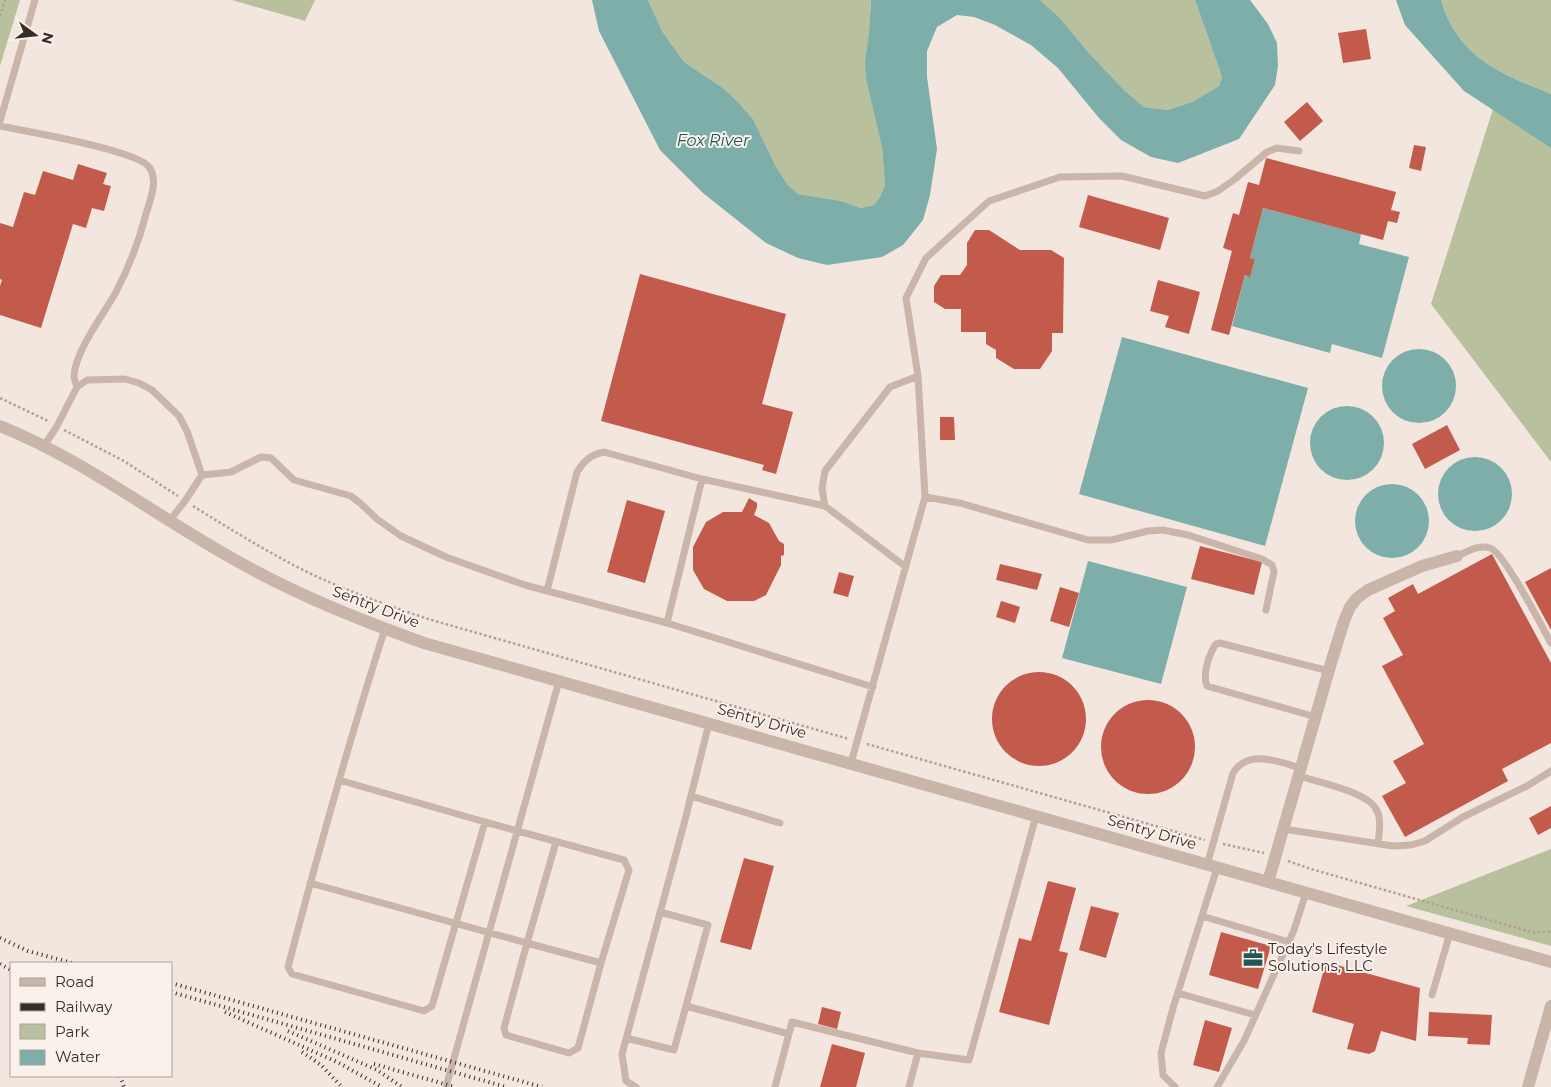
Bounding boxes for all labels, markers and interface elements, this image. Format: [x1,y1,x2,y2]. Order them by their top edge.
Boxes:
north arrow [10,10,60,60]
text: N [37,31,58,46]
water label: Fox River [677,131,750,150]
street label: Sentry Drive [330,581,422,632]
street label: Sentry Drive [715,699,809,742]
street label: Sentry Drive [1105,810,1199,853]
place label: Today's Lifestyle Solutions, LLC [1268,939,1387,975]
office icon: Today's Lifestyle Solutions, LLC [1242,947,1264,969]
legend [10,962,172,1077]
text: Road [55,972,94,991]
text: Railway [55,997,113,1016]
text: Park [55,1022,89,1041]
text: Water [55,1047,101,1066]

